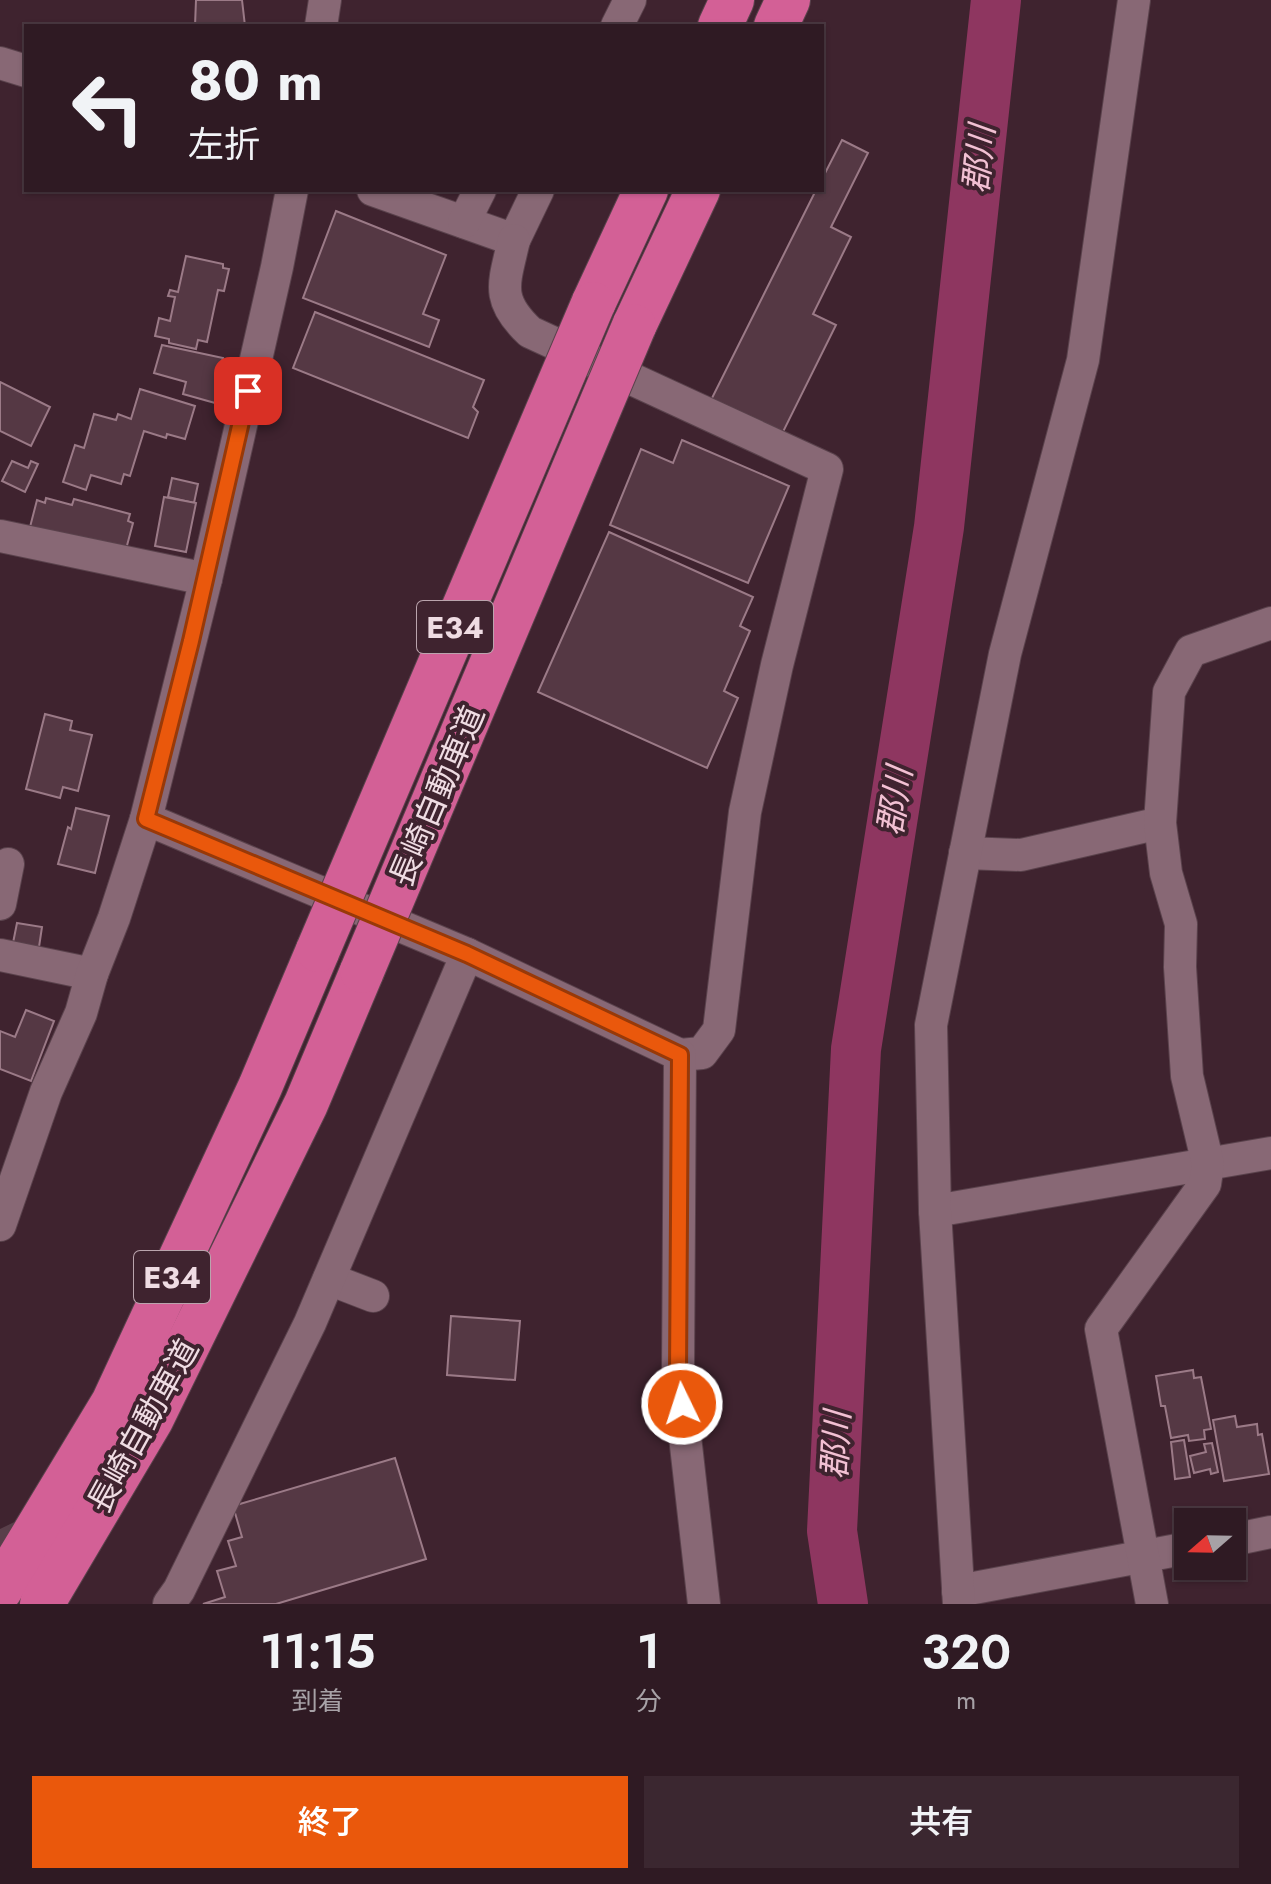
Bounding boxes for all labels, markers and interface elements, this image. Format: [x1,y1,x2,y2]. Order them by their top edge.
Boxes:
text: 80 m [188,40,323,121]
icon: left [56,56,160,160]
text: 左折 [188,118,260,170]
water label: 郡川 [951,120,1007,195]
pin [214,357,282,425]
icon: arrive [226,369,270,413]
road number: E34 [417,601,493,653]
street label: 長崎自動車道 [378,699,496,893]
water label: 郡川 [865,761,925,838]
road number: E34 [134,1251,210,1303]
street label: 長崎自動車道 [76,1331,210,1521]
position arrow [640,1362,724,1446]
water label: 郡川 [810,1407,862,1480]
north arrow [1174,1508,1246,1580]
map controls [1174,1508,1246,1580]
text: 11:15 [260,1617,376,1686]
text: 1 [637,1617,660,1686]
text: 320 [921,1618,1011,1687]
text: m [956,1681,976,1719]
text: 到着 [292,1682,344,1720]
text: 分 [635,1682,661,1720]
button: 終了 [32,1776,628,1868]
button: 共有 [644,1776,1239,1868]

